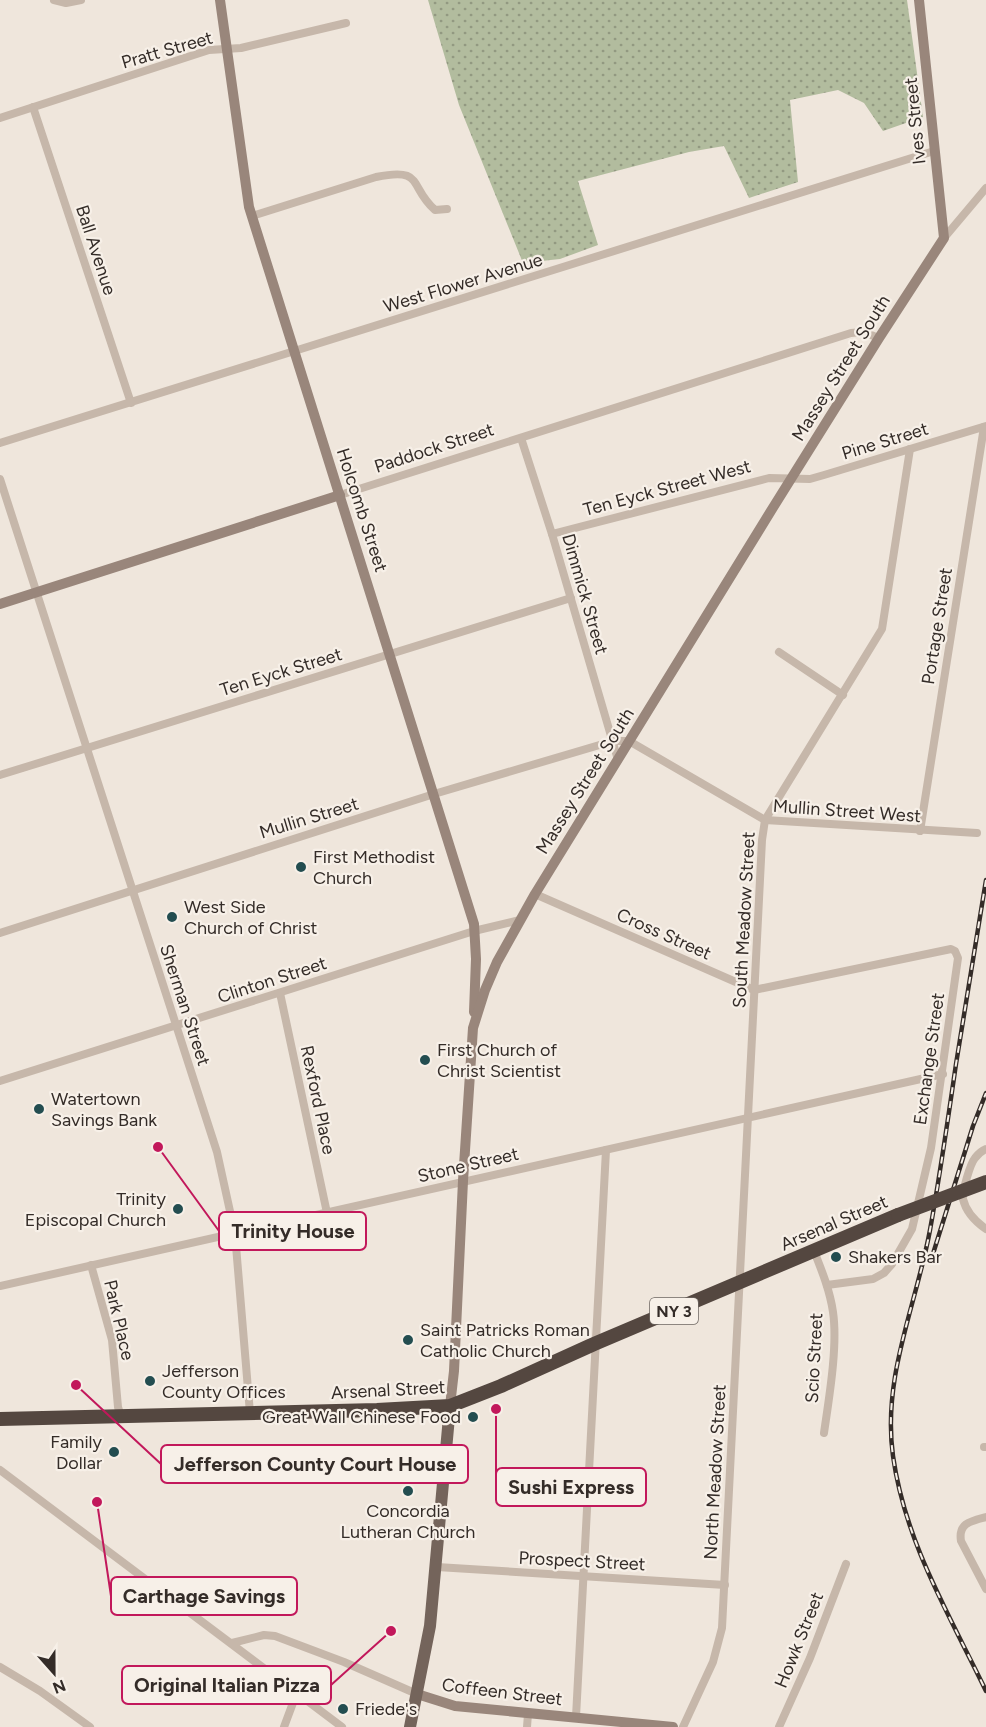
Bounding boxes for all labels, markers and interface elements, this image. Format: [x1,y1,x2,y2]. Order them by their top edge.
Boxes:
street label: Pratt Street [119,26,215,74]
street label: Ives Street [899,76,930,165]
street label: Ball Avenue [71,202,121,298]
street label: West Flower Avenue [381,248,545,318]
street label: Massey Street South [787,291,895,445]
street label: Pine Street [839,417,931,465]
street label: Paddock Street [372,418,497,478]
street label: Holcomb Street [332,445,392,575]
street label: Ten Eyck Street West [581,455,753,521]
street label: Dimmick Street [557,531,613,657]
street label: Portage Street [917,566,957,686]
street label: Ten Eyck Street [217,643,345,701]
street label: Massey Street South [531,704,639,858]
street label: Mullin Street [257,792,361,843]
street label: Mullin Street West [772,795,922,827]
street label: South Meadow Street [728,831,760,1009]
place label: First Methodist Church [313,846,435,889]
marker: First Methodist Church [294,860,308,874]
place label: West Side Church of Christ [184,896,318,939]
street label: Cross Street [613,903,715,965]
marker: West Side Church of Christ [165,910,179,924]
street label: Sherman Street [155,941,215,1069]
street label: Clinton Street [215,952,329,1008]
street label: Exchange Street [909,991,949,1127]
place label: First Church of Christ Scientist [437,1039,561,1082]
street label: Rexford Place [296,1044,340,1157]
marker: First Church of Christ Scientist [418,1053,432,1067]
place label: Watertown Savings Bank [51,1088,157,1131]
marker: Watertown Savings Bank [32,1102,46,1116]
street label: Stone Street [415,1143,521,1187]
place label: Trinity Episcopal Church [25,1188,167,1231]
street label: Arsenal Street [777,1190,891,1255]
marker: Trinity Episcopal Church [171,1202,185,1216]
callout: Trinity House [219,1212,366,1250]
text: Trinity House [231,1219,355,1243]
place label: Shakers Bar [848,1246,942,1268]
marker: Shakers Bar [829,1250,843,1264]
street label: Park Place [99,1278,139,1362]
road number: NY 3 [650,1298,698,1324]
street label: Scio Street [801,1312,827,1404]
place label: Saint Patricks Roman Catholic Church [420,1319,590,1362]
marker: Saint Patricks Roman Catholic Church [401,1333,415,1347]
place label: Jefferson County Offices [162,1360,286,1403]
marker: Jefferson County Offices [143,1374,157,1388]
street label: Arsenal Street [330,1376,446,1404]
street label: North Meadow Street [699,1384,731,1560]
place label: Great Wall Chinese Food [262,1406,461,1428]
marker: Great Wall Chinese Food [466,1410,480,1424]
place label: Family Dollar [50,1431,103,1474]
marker: Family Dollar [107,1445,121,1459]
callout: Jefferson County Court House [161,1445,468,1483]
text: Jefferson County Court House [174,1452,456,1476]
callout: Sushi Express [496,1468,646,1506]
text: Sushi Express [508,1475,634,1499]
marker: Concordia Lutheran Church [401,1484,415,1498]
place label: Concordia Lutheran Church [341,1500,475,1543]
street label: Prospect Street [518,1547,646,1575]
callout: Carthage Savings [111,1577,297,1615]
text: Carthage Savings [123,1584,285,1608]
street label: Howk Street [770,1589,828,1691]
north arrow [24,1643,84,1703]
callout: Original Italian Pizza [122,1666,331,1704]
text: Original Italian Pizza [134,1673,320,1697]
street label: Coffeen Street [441,1674,564,1710]
text: N [50,1675,68,1698]
place label: Friede's [355,1698,417,1720]
marker: Friede's [336,1702,350,1716]

